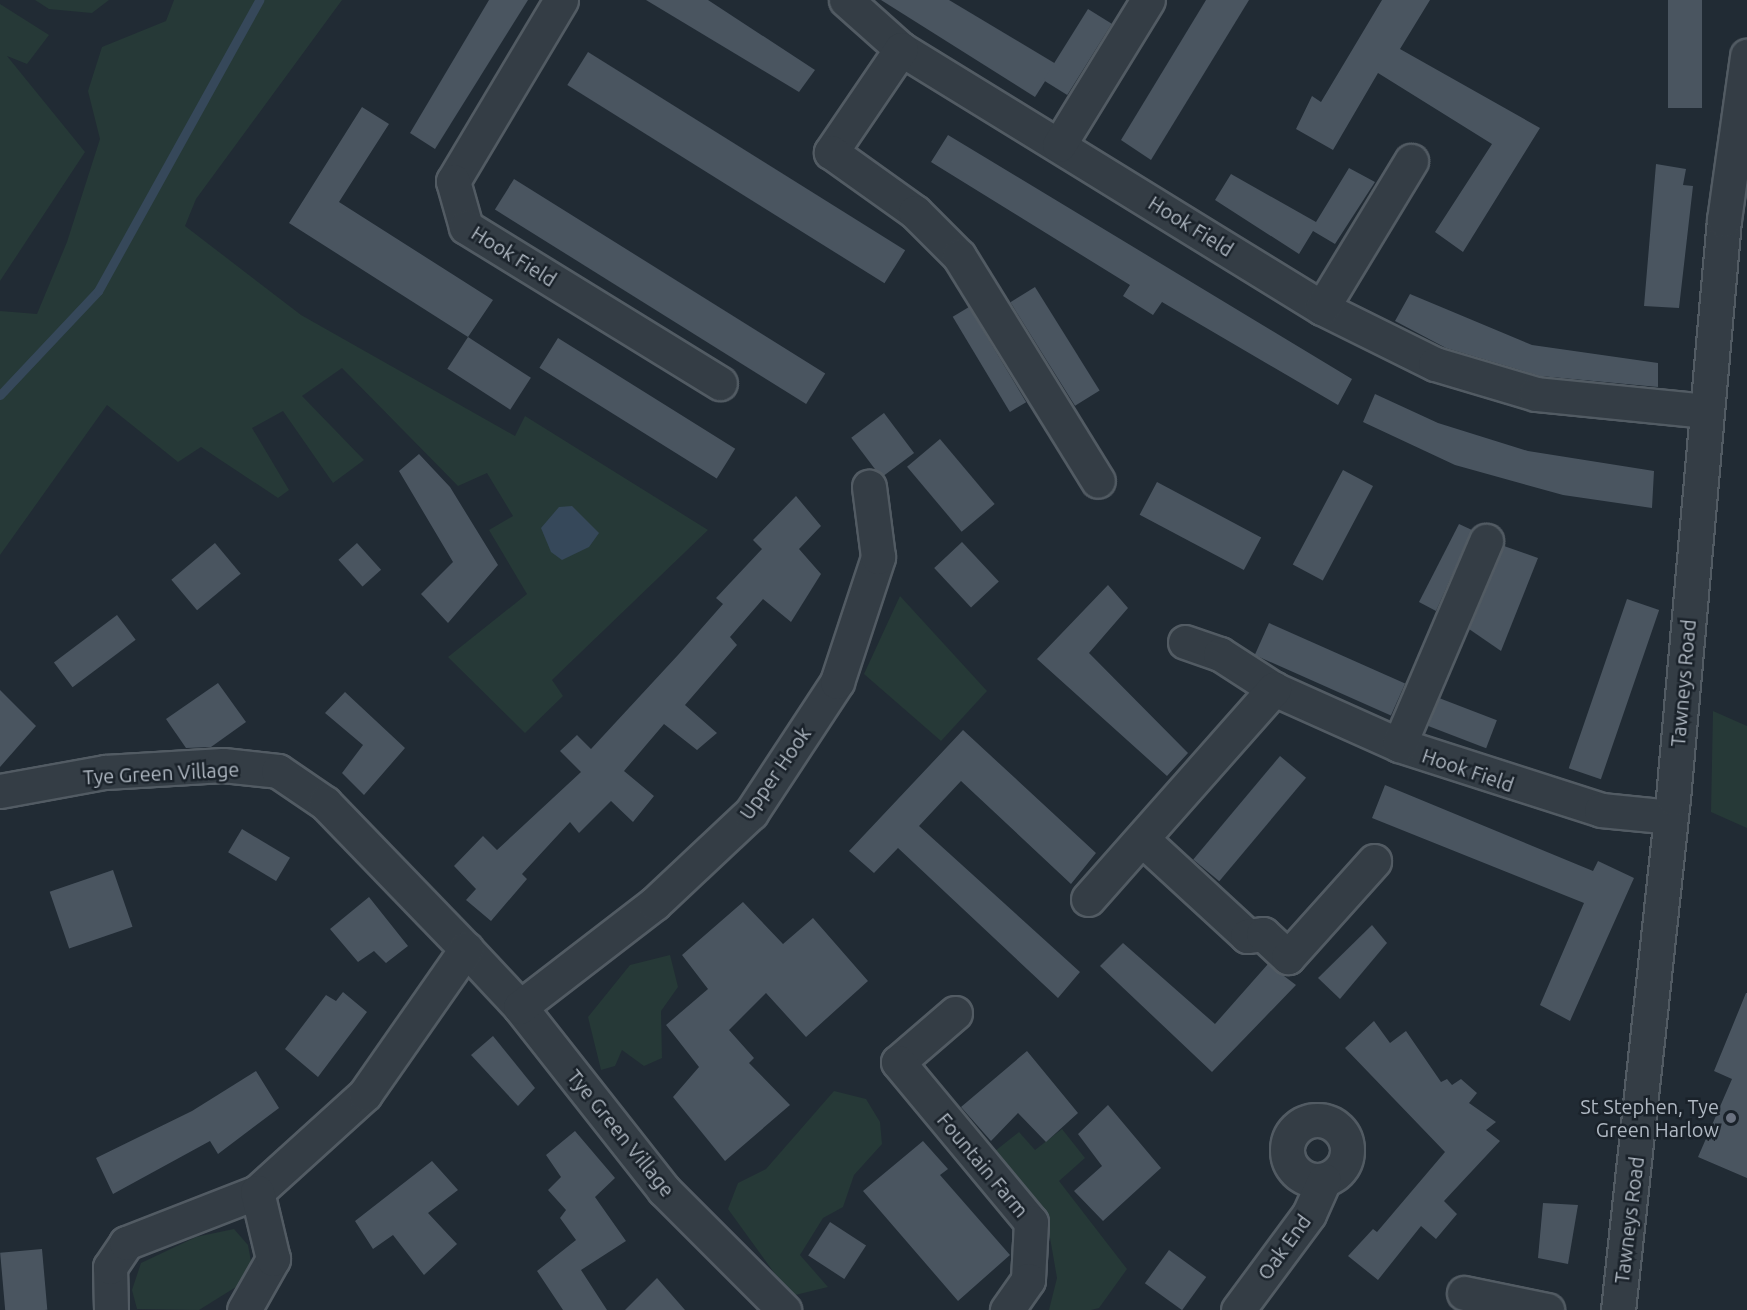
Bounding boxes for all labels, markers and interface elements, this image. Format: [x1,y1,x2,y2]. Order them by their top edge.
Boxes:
street label: Hook Field [1144,191,1238,261]
street label: Hook Field [467,221,561,291]
street label: Tawneys Road [1665,618,1701,748]
street label: Upper Hook [734,722,816,824]
street label: Hook Field [1419,743,1517,797]
street label: Tye Green Village [82,757,240,789]
street label: Tye Green Village [562,1065,680,1201]
place label: St Stephen, Tye Green Harlow [1580,1094,1719,1141]
street label: Fountain Farm [932,1108,1034,1222]
marker: St Stephen, Tye Green Harlow [1724,1111,1738,1125]
street label: Tawneys Road [1609,1155,1649,1285]
street label: Oak End [1252,1210,1316,1284]

